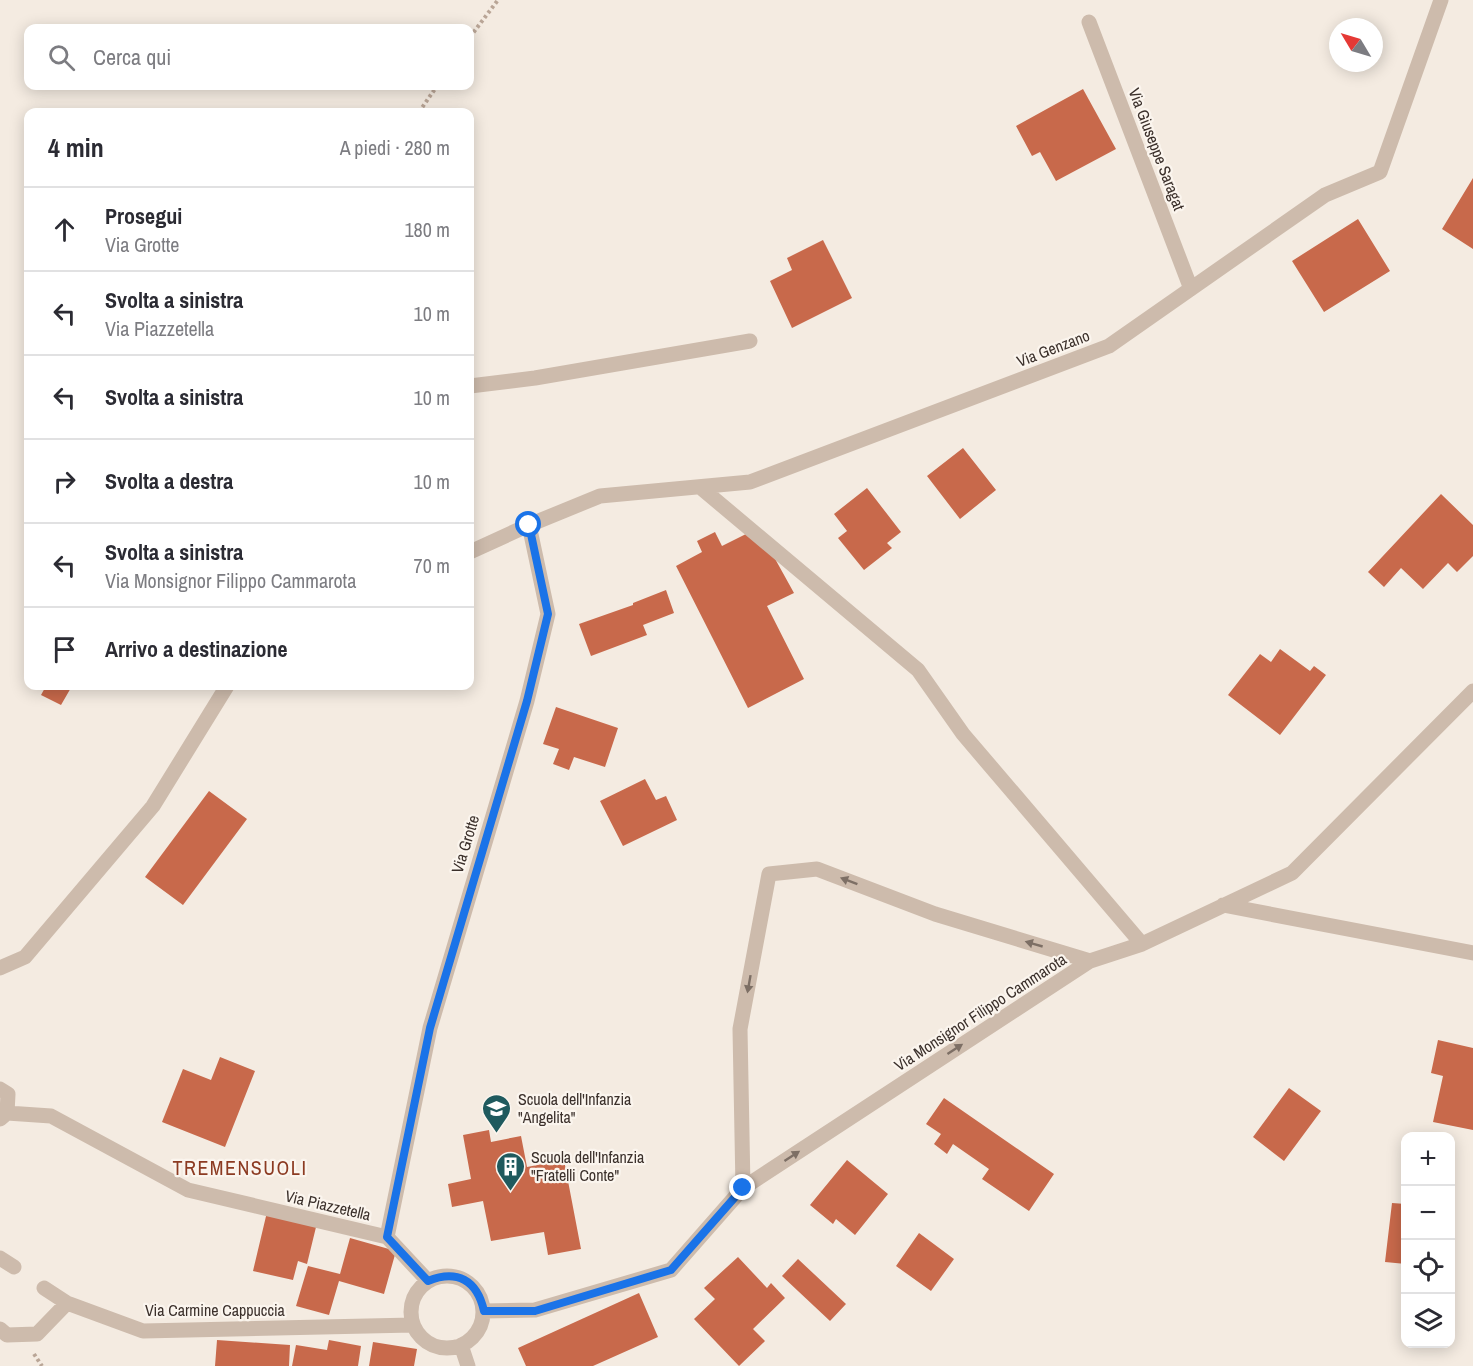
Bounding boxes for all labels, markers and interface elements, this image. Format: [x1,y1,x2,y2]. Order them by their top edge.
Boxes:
north arrow [1329,18,1383,72]
search box [24,24,474,90]
icon: search [45,41,78,74]
text: Cerca qui [93,42,171,72]
street label: Via Giuseppe Saragat [1124,85,1191,214]
text: 4 min [48,130,104,165]
text: A piedi · 280 m [340,134,450,161]
text: Prosegui [105,201,182,231]
icon: ahead [48,213,81,246]
text: 180 m [404,216,450,243]
text: Via Grotte [105,231,179,258]
text: Svolta a sinistra [105,285,243,315]
icon: left [48,297,81,330]
text: 10 m [414,300,450,327]
text: Via Piazzetella [105,315,214,342]
street label: Via Genzano [1013,324,1093,372]
icon: left [48,381,81,414]
text: Svolta a sinistra [105,382,243,412]
text: 10 m [414,384,450,411]
icon: right [48,465,81,498]
text: Svolta a destra [105,466,233,496]
text: 10 m [414,468,450,495]
route start [515,511,541,537]
text: Svolta a sinistra [105,537,243,567]
icon: left [48,549,81,582]
text: 70 m [414,552,450,579]
text: Via Monsignor Filippo Cammarota [105,567,356,594]
icon: arrive [48,633,81,666]
text: Arrivo a destinazione [105,634,287,664]
street label: Via Grotte [446,812,484,876]
one-way arrow [840,876,858,885]
one-way arrow [1025,939,1043,948]
street label: Via Monsignor Filippo Cammarota [890,948,1071,1076]
one-way arrow [744,975,753,994]
one-way arrow [947,1044,964,1055]
place label: Scuola dell'Infanzia "Angelita" [518,1088,632,1128]
school or university icon: Scuola dell'Infanzia "Angelita" [481,1092,513,1134]
map controls [1401,1132,1455,1348]
button: + [1401,1132,1455,1186]
place label: Scuola dell'Infanzia "Fratelli Conte" [531,1146,645,1186]
building icon: Scuola dell'Infanzia "Fratelli Conte" [494,1150,526,1192]
one-way arrow [784,1150,800,1161]
district label: TREMENSUOLI [173,1154,307,1181]
route end [729,1174,755,1200]
street label: Via Piazzetella [283,1184,374,1226]
button: − [1401,1186,1455,1240]
button: locate [1401,1240,1455,1294]
button: layers [1401,1294,1455,1348]
street label: Via Carmine Cappuccia [145,1299,286,1321]

